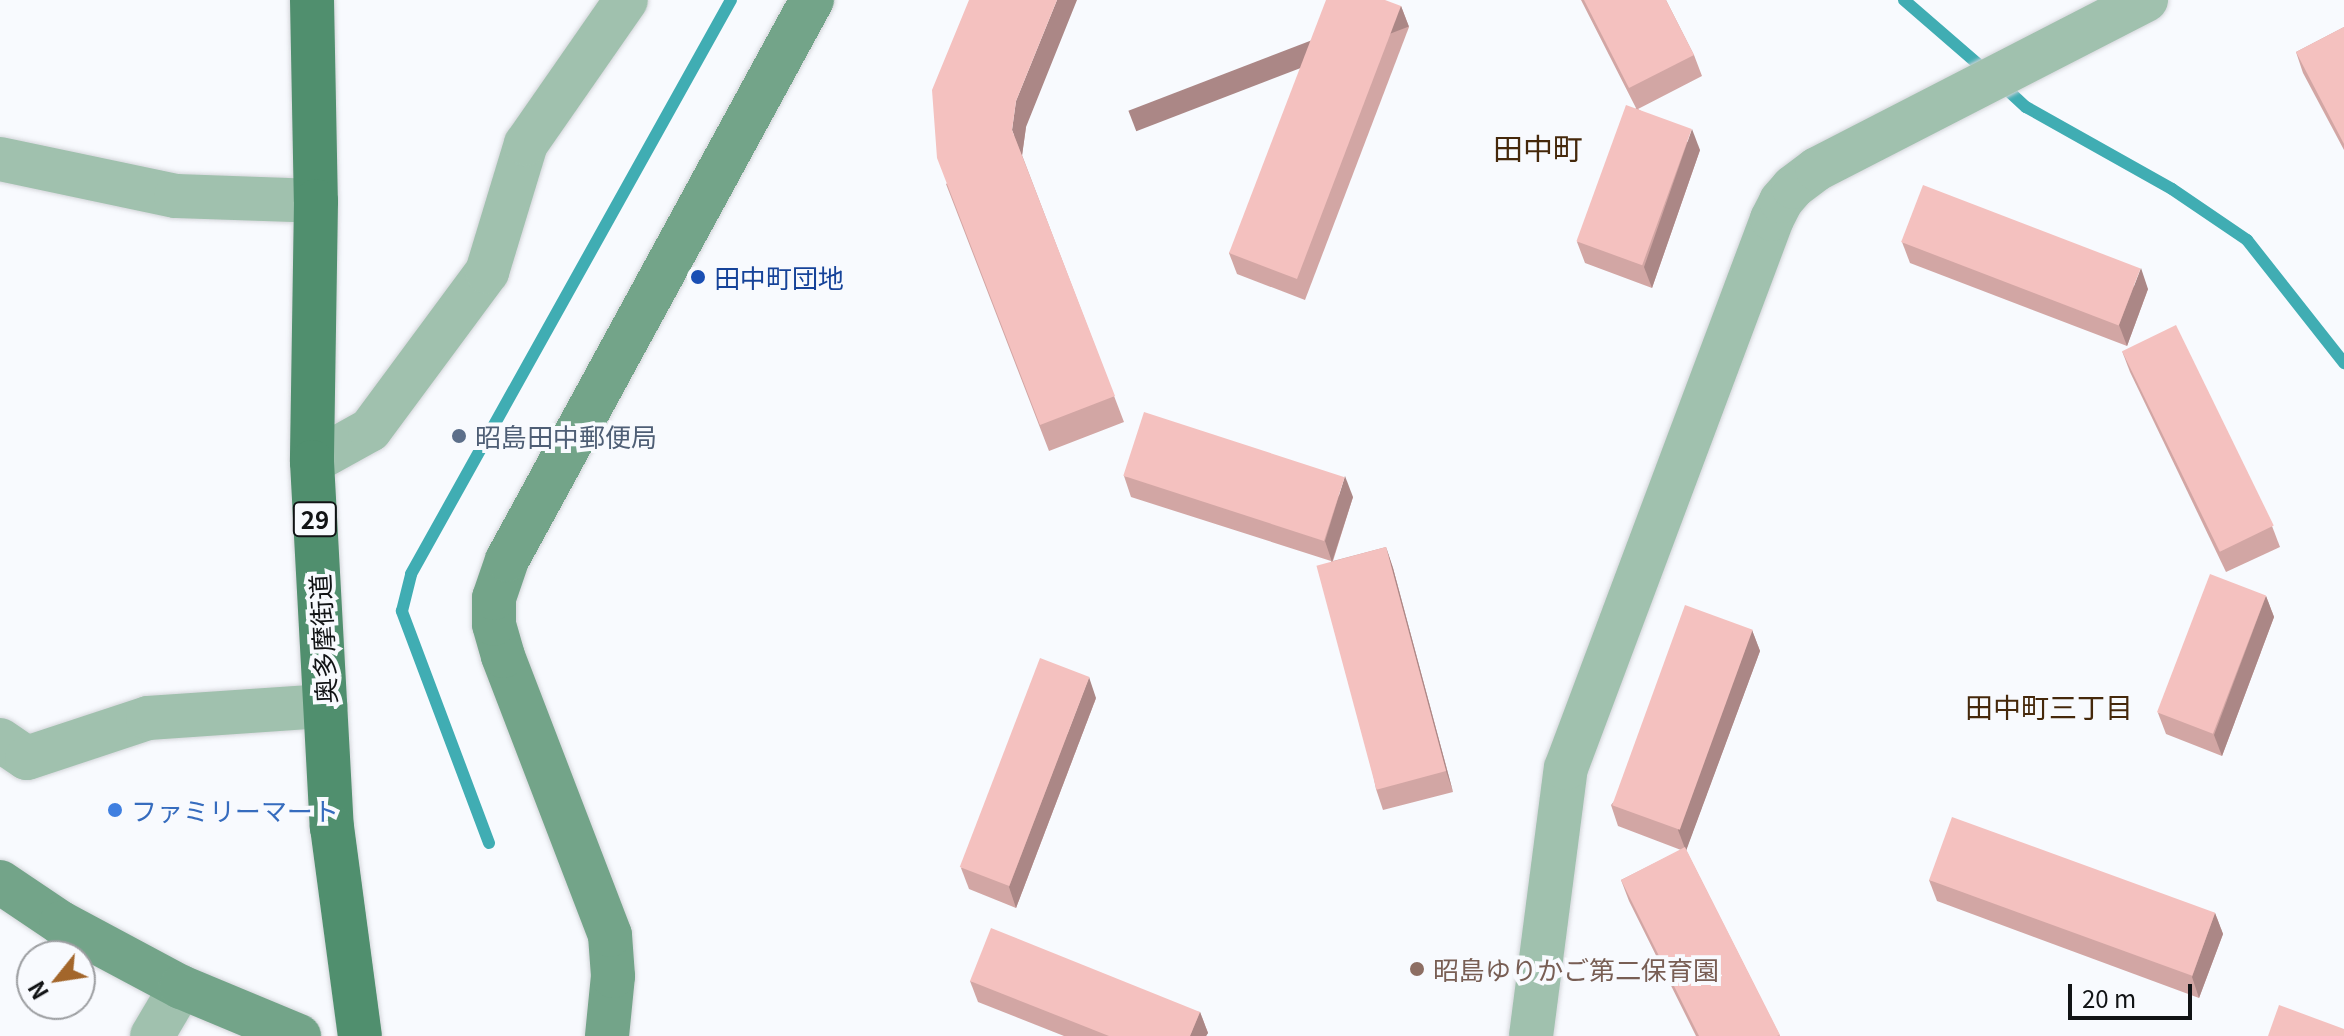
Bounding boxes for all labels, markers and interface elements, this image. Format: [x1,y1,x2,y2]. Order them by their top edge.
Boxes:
district label: 田中町 [1493,129,1583,165]
place label: 田中町団地 [714,261,844,293]
marker: 田中町団地 [689,268,707,286]
place label: 昭島田中郵便局 [475,420,657,452]
marker: 昭島田中郵便局 [450,427,468,445]
road number: 29 [291,499,339,539]
street label: 奥多摩街道 [303,573,341,705]
district label: 田中町三丁目 [1965,689,2133,723]
place label: ファミリーマート [131,794,339,826]
marker: ファミリーマート [106,801,124,819]
north arrow [16,940,96,1020]
place label: 昭島ゆりかご第二保育園 [1433,953,1719,985]
marker: 昭島ゆりかご第二保育園 [1408,960,1426,978]
scale bar [2072,968,2196,1018]
text: N [19,976,55,1006]
text: 20 m [2082,980,2136,1015]

